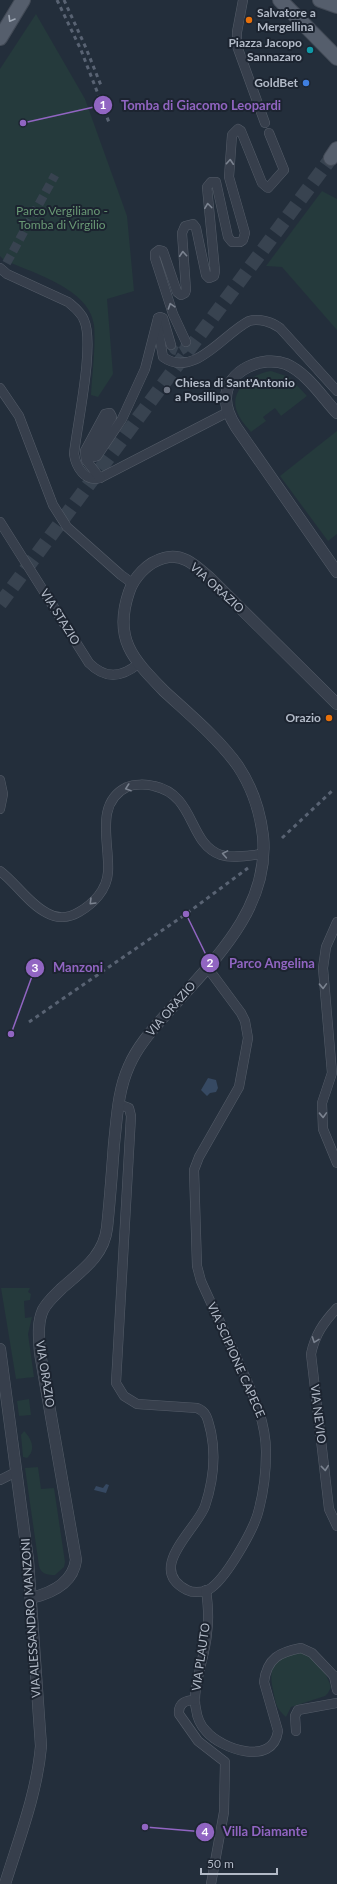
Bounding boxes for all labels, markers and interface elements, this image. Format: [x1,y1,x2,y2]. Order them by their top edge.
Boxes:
place label: Salvatore a Mergellina [257,5,316,34]
one-way arrow [9,15,16,22]
marker: Salvatore a Mergellina [244,15,254,25]
place label: Piazza Jacopo Sannazaro [228,35,302,64]
marker: Piazza Jacopo Sannazaro [305,45,315,55]
place label: GoldBet [254,75,299,90]
marker: GoldBet [301,78,311,88]
callout: Tomba di Giacomo Leopardi [93,93,290,118]
text: 1 [100,97,107,112]
text: Tomba di Giacomo Leopardi [121,97,281,113]
one-way arrow [226,159,235,165]
park label: Parco Vergiliano - Tomba di Virgilio [16,203,108,232]
one-way arrow [204,203,213,209]
one-way arrow [179,251,188,257]
one-way arrow [167,303,175,310]
place label: Chiesa di Sant'Antonio a Posillipo [175,375,295,404]
marker: Chiesa di Sant'Antonio a Posillipo [162,385,172,395]
street label: VIA ORAZIO [187,559,248,616]
street label: VIA STAZIO [37,586,84,648]
place label: Orazio [285,710,321,725]
marker: Orazio [324,713,334,723]
one-way arrow [125,783,132,791]
one-way arrow [222,850,228,859]
one-way arrow [89,898,97,905]
callout: Parco Angelina [200,951,323,976]
callout: Manzoni [25,955,111,980]
text: 2 [207,955,214,970]
text: Parco Angelina [229,955,315,971]
text: Manzoni [53,959,103,975]
text: 3 [32,960,39,975]
street label: VIA ORAZIO [143,978,199,1039]
one-way arrow [319,983,327,989]
one-way arrow [319,1112,327,1118]
street label: VIA SCIPIONE CAPECE [204,1300,269,1420]
one-way arrow [311,1336,320,1343]
street label: VIA ORAZIO [33,1339,58,1409]
street label: VIA NEVIO [307,1384,330,1445]
one-way arrow [320,1465,329,1471]
street label: VIA ALESSANDRO MANZONI [17,1538,44,1698]
street label: VIA PLAUTO [188,1621,213,1692]
callout: Villa Diamante [195,1819,316,1844]
text: Villa Diamante [222,1823,307,1839]
text: 4 [202,1824,209,1839]
scale bar [201,1850,277,1876]
text: 50 m [207,1856,234,1871]

